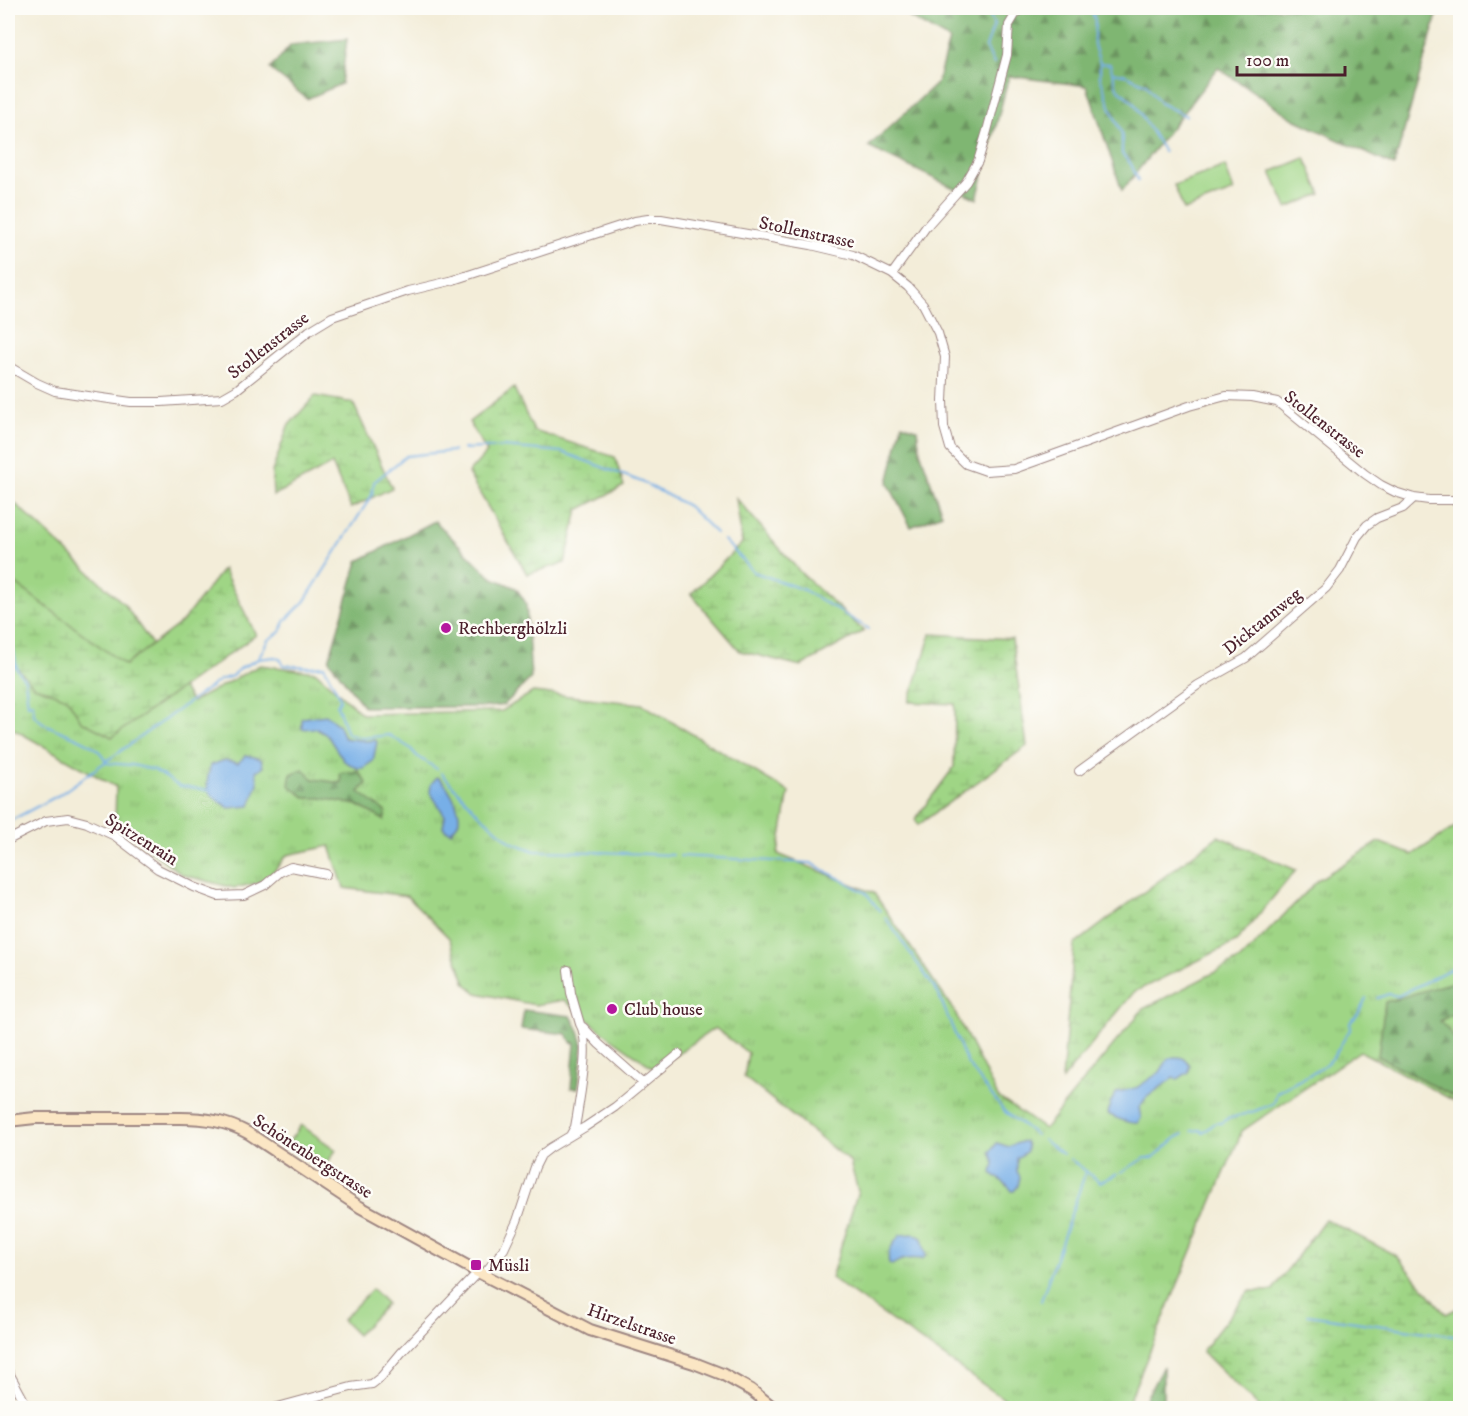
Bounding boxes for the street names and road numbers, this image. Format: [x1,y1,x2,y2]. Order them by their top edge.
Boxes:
street label: Stollenstrasse [757,212,857,254]
street label: Stollenstrasse [224,307,314,384]
street label: Stollenstrasse [1279,386,1369,463]
street label: Dicktannweg [1219,583,1306,660]
street label: Spitzenrain [101,809,183,871]
street label: Schönenbergstrasse [248,1110,377,1204]
street label: Hirzelstrasse [584,1299,679,1350]

